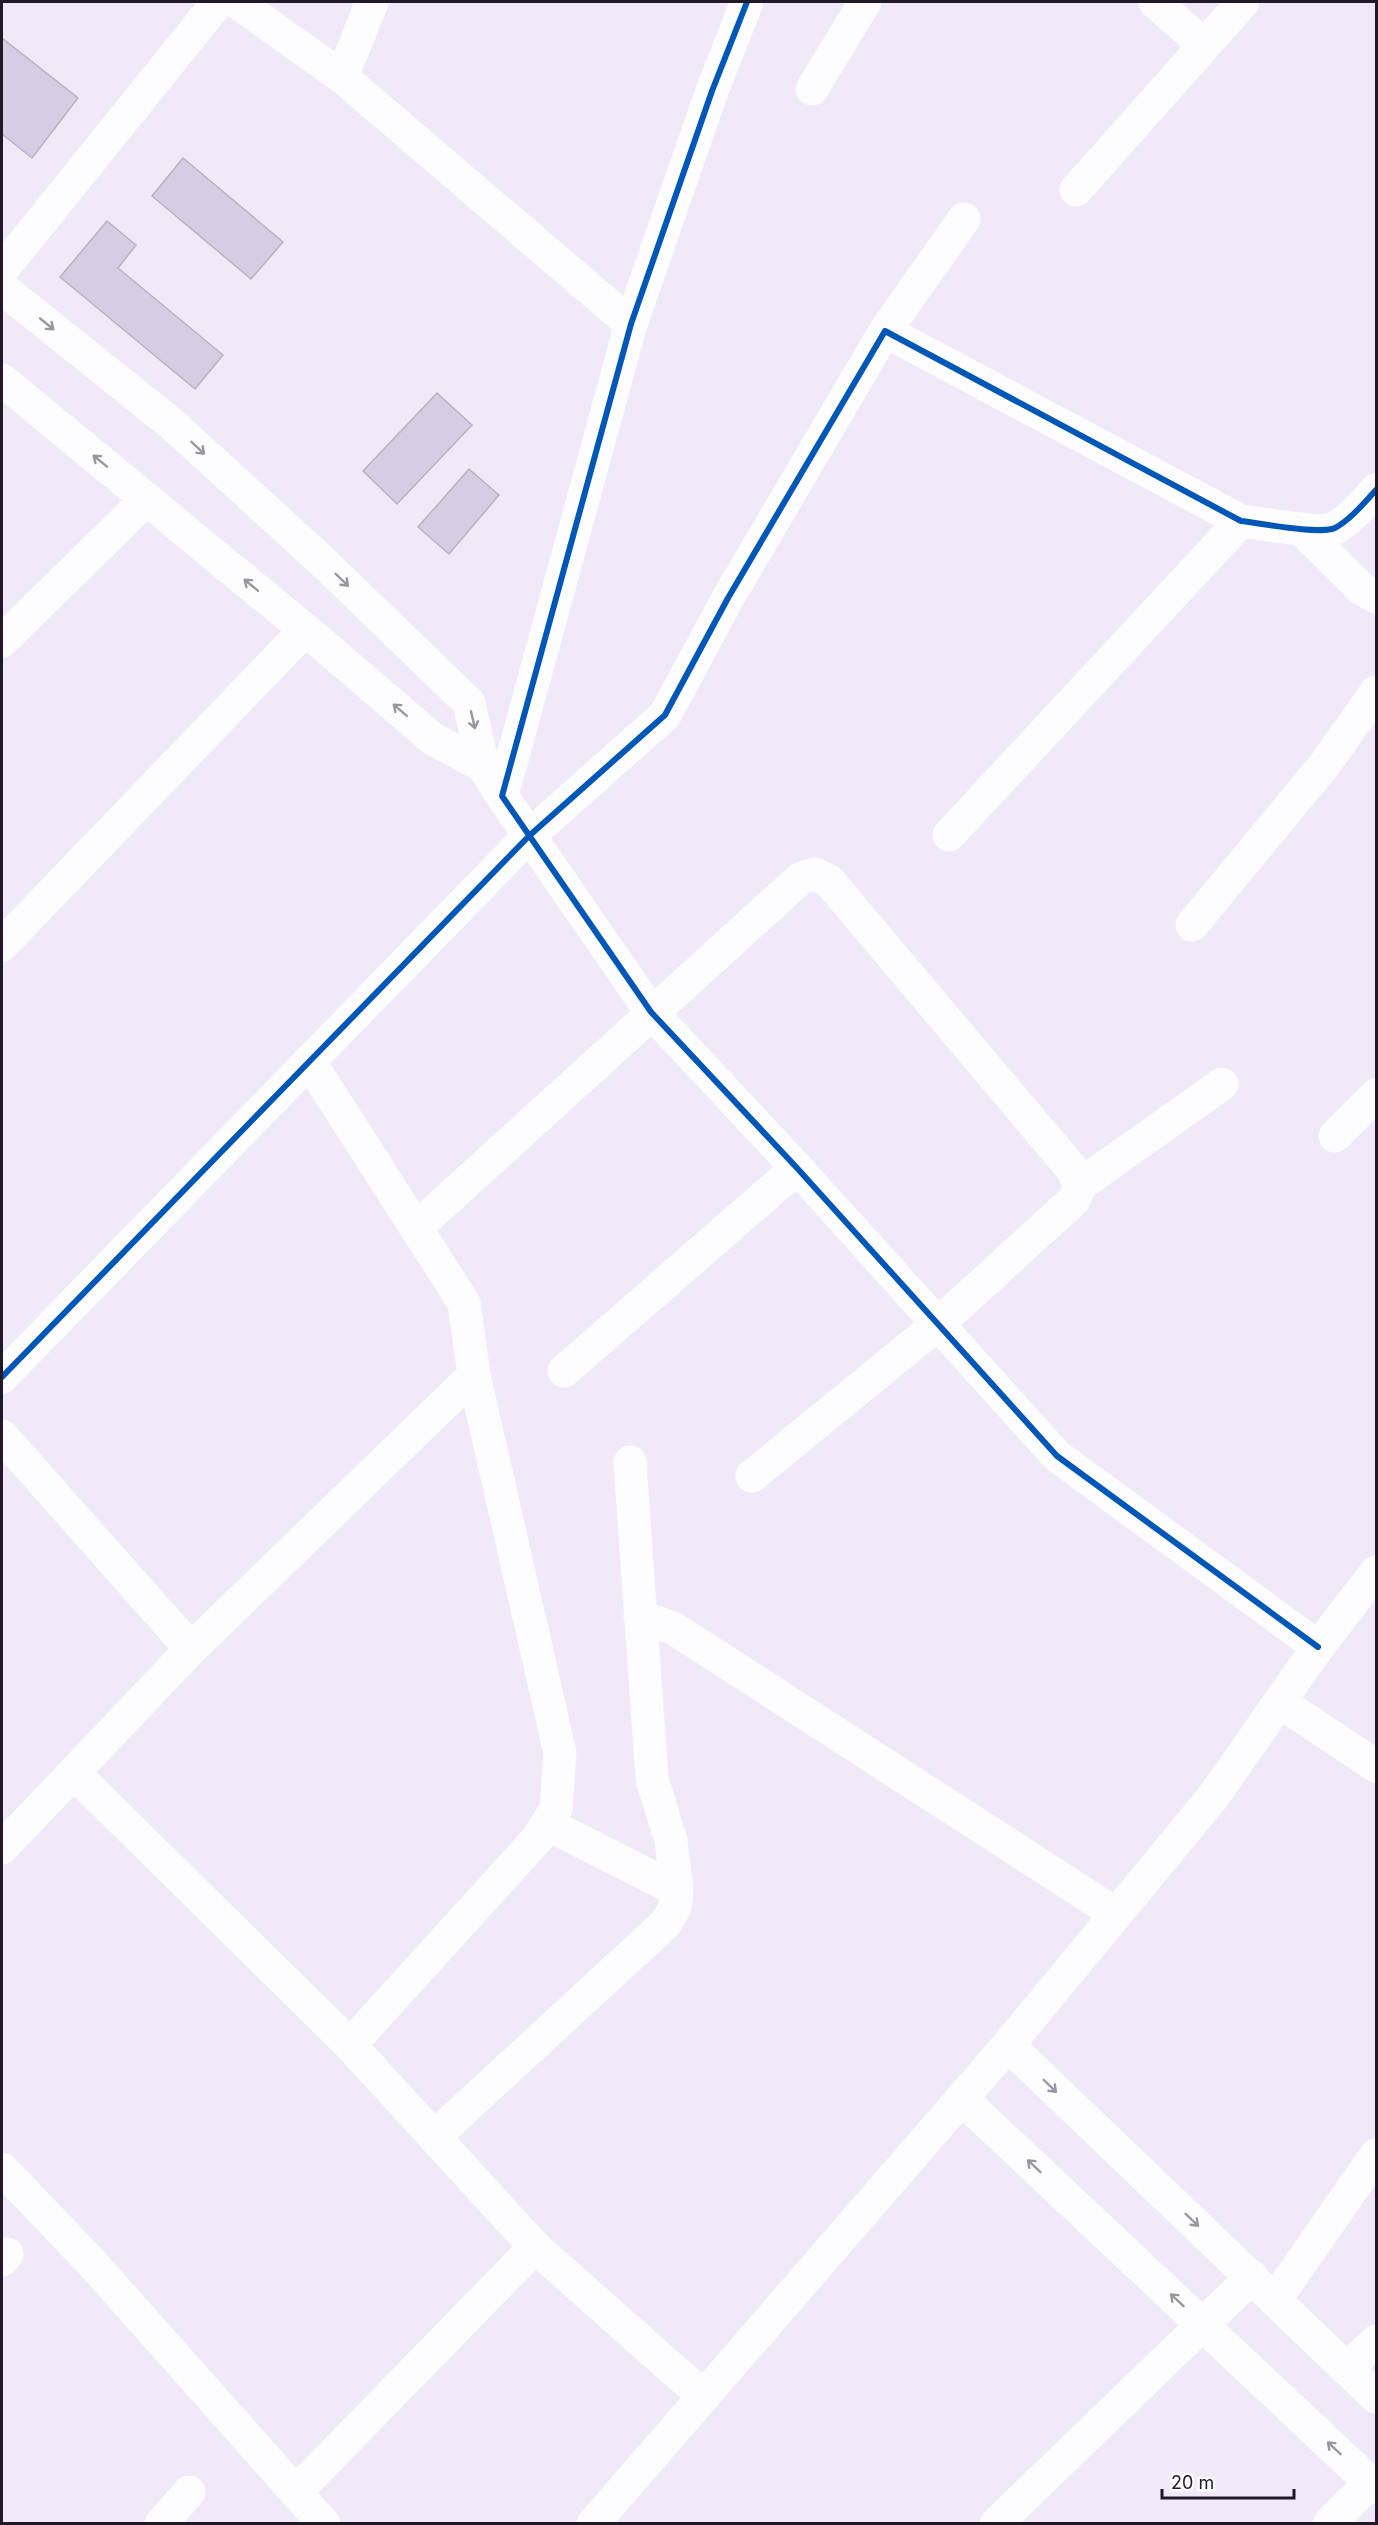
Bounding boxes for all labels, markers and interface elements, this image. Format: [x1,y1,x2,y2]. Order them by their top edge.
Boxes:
one-way arrow [39,318,55,331]
one-way arrow [190,441,205,455]
one-way arrow [93,454,108,468]
one-way arrow [334,572,349,587]
one-way arrow [244,578,259,592]
one-way arrow [392,704,408,717]
one-way arrow [467,711,479,730]
one-way arrow [1043,2078,1058,2093]
one-way arrow [1027,2159,1042,2174]
one-way arrow [1184,2213,1199,2227]
one-way arrow [1169,2292,1184,2307]
one-way arrow [1327,2441,1342,2455]
scale bar [1162,2462,1294,2500]
text: 20 m [1171,2472,1214,2493]

